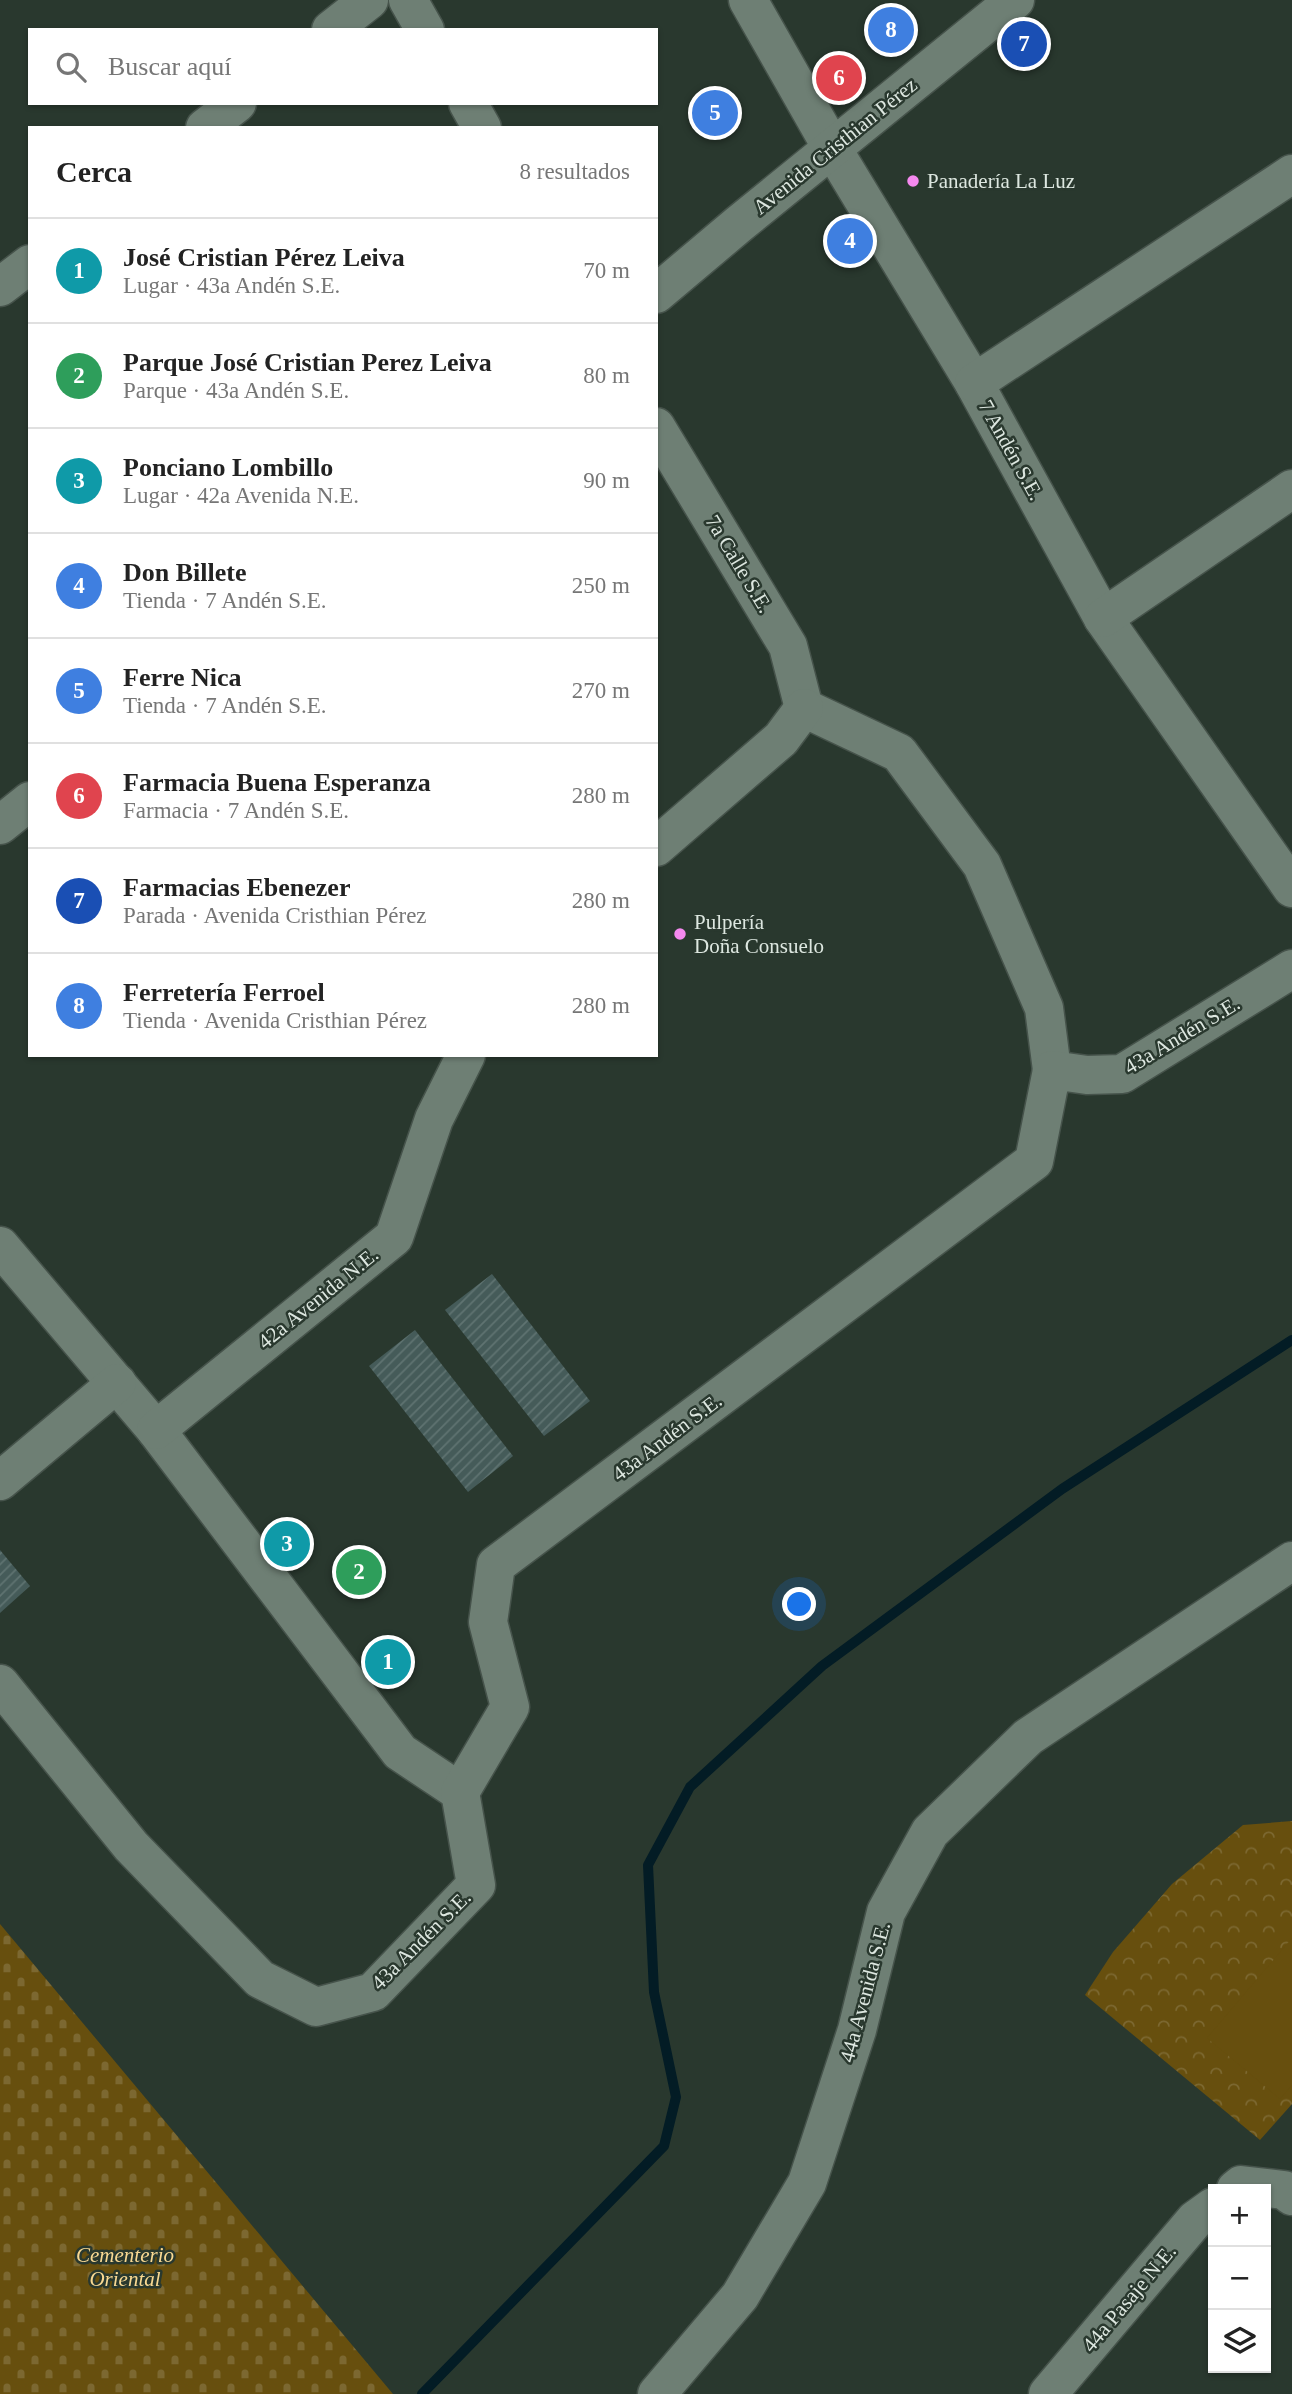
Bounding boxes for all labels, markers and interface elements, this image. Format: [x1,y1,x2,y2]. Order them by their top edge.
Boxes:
pin: 8 [868,4,914,56]
pin: 7 [1001,18,1047,70]
search box [28,28,658,105]
icon: search [52,48,90,86]
text: Buscar aquí [108,52,231,81]
pin: 6 [816,52,862,104]
street label: Avenida Cristhian Pérez [748,73,922,219]
pin: 5 [692,87,738,139]
text: Cerca [56,155,132,188]
text: 8 resultados [519,159,630,184]
place label: Panadería La Luz [927,169,1075,193]
marker: Panadería La Luz [905,173,921,189]
pin: 4 [827,215,873,267]
text: José Cristian Pérez Leiva [123,243,405,272]
text: 1 [73,258,85,283]
text: 70 m [583,258,630,283]
text: Lugar · 43a Andén S.E. [123,273,340,298]
text: Parque José Cristian Perez Leiva [123,348,492,377]
text: 2 [73,363,85,388]
text: 80 m [583,363,630,388]
text: Parque · 43a Andén S.E. [123,378,349,403]
street label: 7 Andén S.E. [974,396,1048,504]
text: Ponciano Lombillo [123,453,333,482]
text: 3 [73,468,85,493]
text: 90 m [583,468,630,493]
text: Lugar · 42a Avenida N.E. [123,483,359,508]
street label: 7a Calle S.E. [700,511,778,617]
text: Don Billete [123,558,247,587]
text: 4 [73,573,85,598]
text: 250 m [572,573,630,598]
text: Tienda · 7 Andén S.E. [123,588,327,613]
text: Ferre Nica [123,663,242,692]
text: 5 [73,678,85,703]
text: 270 m [572,678,630,703]
text: Tienda · 7 Andén S.E. [123,693,327,718]
text: Farmacia Buena Esperanza [123,768,431,797]
text: 6 [73,783,85,808]
text: 280 m [572,783,630,808]
text: Farmacia · 7 Andén S.E. [123,798,349,823]
text: Farmacias Ebenezer [123,873,350,902]
text: 7 [73,888,85,913]
text: 280 m [572,888,630,913]
text: Parada · Avenida Cristhian Pérez [123,903,427,928]
place label: Pulpería Doña Consuelo [694,910,824,958]
marker: Pulpería Doña Consuelo [672,926,688,942]
text: Ferretería Ferroel [123,978,325,1007]
street label: 43a Andén S.E. [1120,991,1244,1079]
text: 8 [73,993,85,1018]
text: 280 m [572,993,630,1018]
text: Tienda · Avenida Cristhian Pérez [123,1008,427,1033]
street label: 42a Avenida N.E. [253,1242,383,1354]
street label: 43a Andén S.E. [608,1388,726,1486]
pin: 3 [264,1518,310,1570]
pin: 2 [336,1546,382,1598]
your location [782,1587,816,1621]
pin: 1 [365,1636,411,1688]
street label: 43a Andén S.E. [366,1885,476,1995]
street label: 44a Avenida S.E. [835,1919,895,2065]
map controls [1208,2184,1271,2373]
button: + [1208,2184,1271,2247]
street label: 44a Pasaje N.E. [1077,2239,1181,2357]
park label: Cementerio Oriental [76,2243,174,2291]
button: − [1208,2247,1271,2310]
button: layers [1208,2310,1271,2373]

